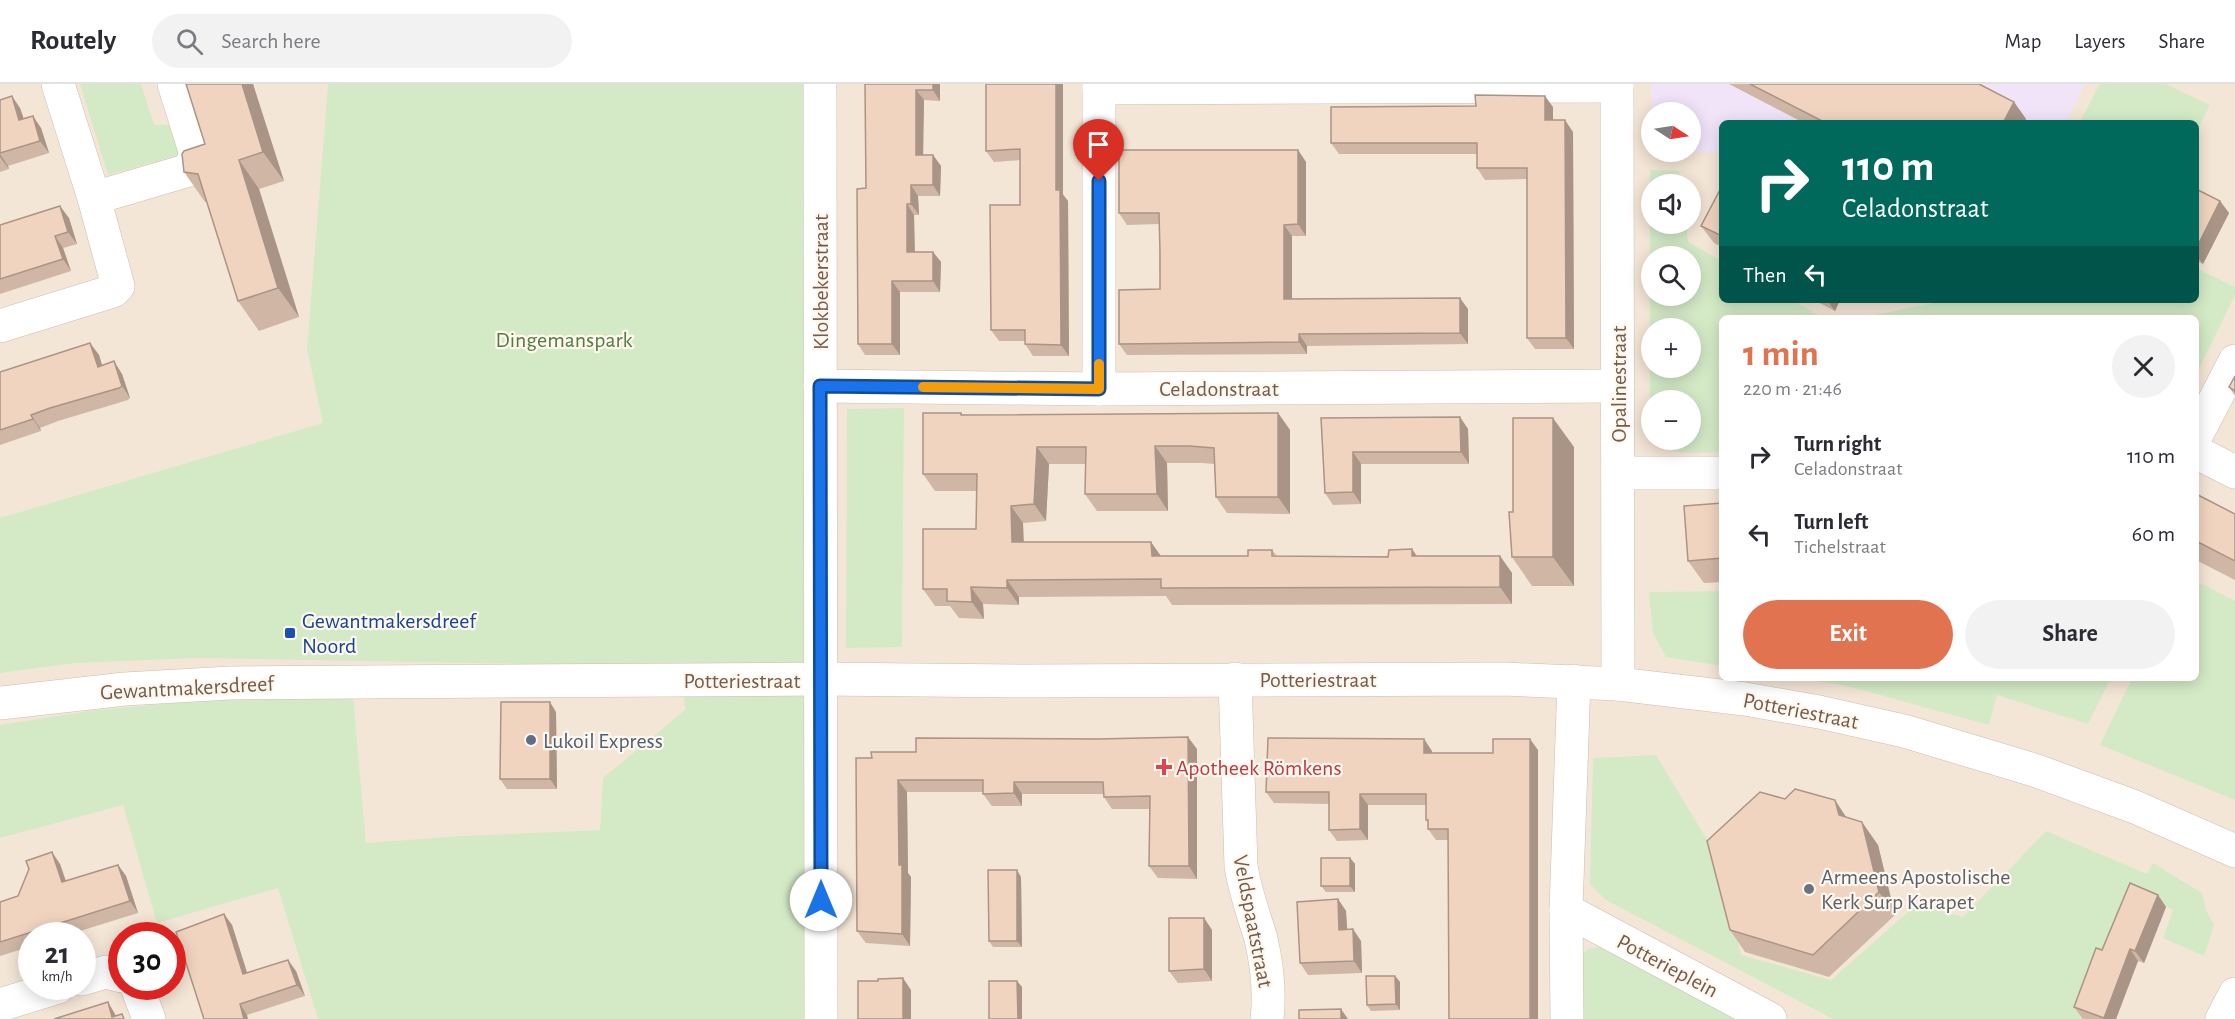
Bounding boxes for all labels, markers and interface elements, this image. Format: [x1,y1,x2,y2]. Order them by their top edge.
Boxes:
search box [152,14,572,68]
icon: search [173,25,206,58]
text: Routely [30,27,116,55]
text: Search here [221,30,321,52]
text: Map [2005,31,2041,52]
text: Layers [2074,31,2125,52]
text: Share [2158,31,2205,52]
north arrow [1641,102,1701,162]
map controls [1641,102,1701,450]
pin [1073,119,1124,181]
icon: arrive [1082,128,1115,161]
icon: right [1743,144,1821,222]
text: 110 m [1842,146,1934,188]
button: sound [1641,174,1701,234]
text: Celadonstraat [1842,195,1989,222]
street label: Klokbekerstraat [810,214,832,350]
button: search [1641,246,1701,306]
icon: left [1799,258,1832,291]
text: Then [1743,264,1787,286]
button: + [1641,318,1701,378]
street label: Opalinestraat [1608,326,1630,442]
park label: Dingemanspark [495,329,633,351]
button: close [2112,335,2175,398]
text: 1 min [1743,336,1819,372]
street label: Celadonstraat [1159,378,1279,400]
text: 220 m · 21:46 [1743,379,1842,399]
button: − [1641,390,1701,450]
text: Turn right [1794,433,1881,455]
icon: right [1743,440,1776,473]
text: 110 m [2127,445,2175,467]
text: Celadonstraat [1794,459,1903,479]
text: Turn left [1794,511,1868,533]
icon: left [1743,518,1776,551]
text: 60 m [2132,523,2175,545]
text: Tichelstraat [1794,537,1886,557]
button: Exit [1743,600,1953,669]
button: Share [1965,600,2175,669]
place label: Gewantmakersdreef Noord [302,610,477,657]
marker: Gewantmakersdreef Noord [283,626,297,640]
street label: Potteriestraat [1259,669,1377,691]
street label: Potteriestraat [683,670,801,692]
street label: Gewantmakersdreef [100,672,276,704]
street label: Potteriestraat [1741,689,1860,733]
place label: Lukoil Express [543,730,663,752]
marker: Lukoil Express [524,733,538,747]
place label: Apotheek Römkens [1176,757,1342,779]
marker: Apotheek Römkens [1157,760,1171,774]
street label: Veldspaatstraat [1229,853,1277,989]
place label: Armeens Apostolische Kerk Surp Karapet [1821,866,2011,913]
position arrow [789,868,853,932]
marker: Armeens Apostolische Kerk Surp Karapet [1802,882,1816,896]
speed limit sign: 30 [108,922,186,1000]
street label: Potterieplein [1613,930,1722,1002]
text: 21 [45,939,69,969]
text: km/h [42,969,72,984]

